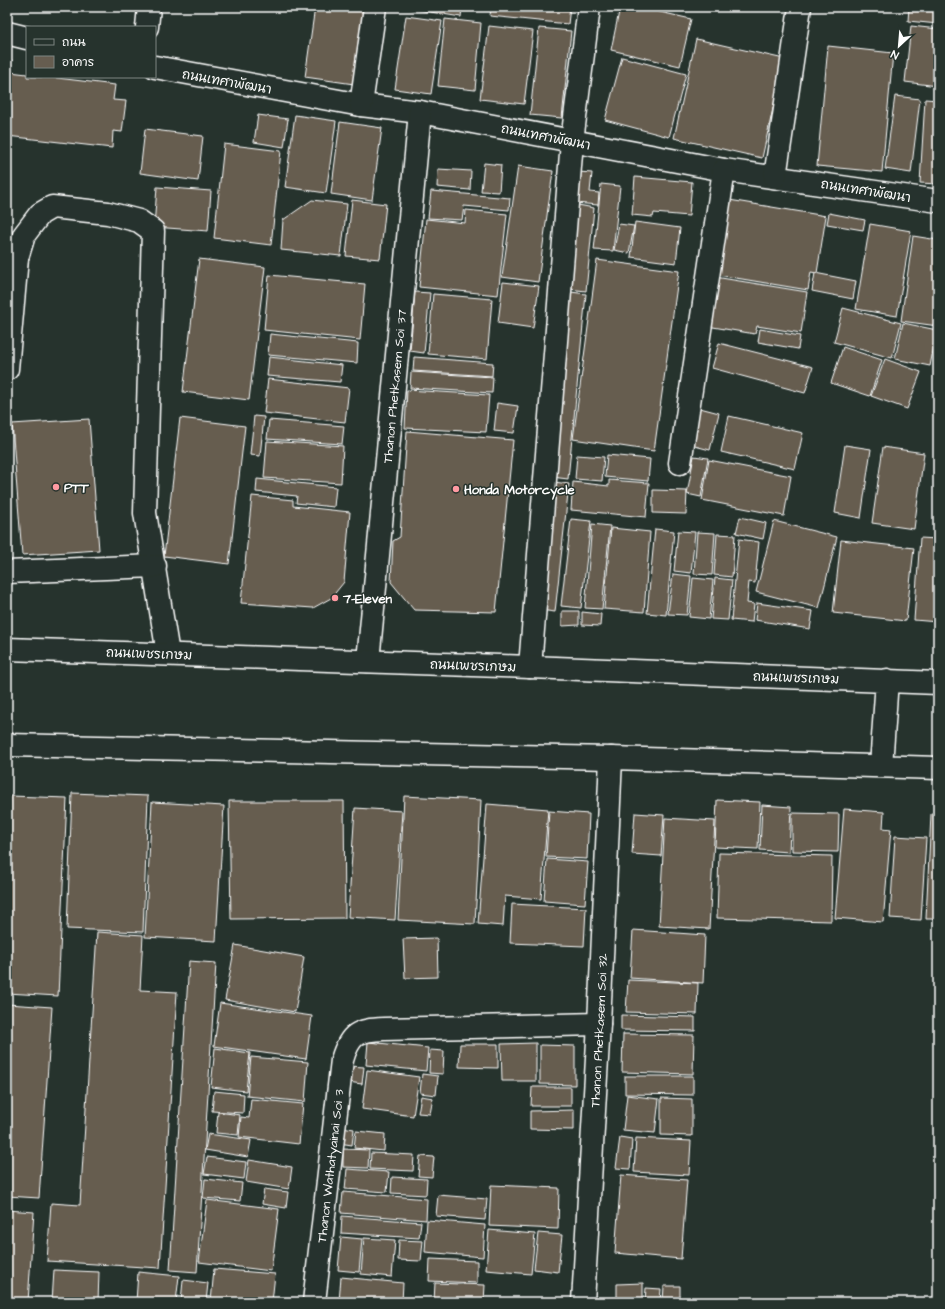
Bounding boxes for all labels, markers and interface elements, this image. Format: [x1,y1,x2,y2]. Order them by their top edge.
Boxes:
legend [26,26,156,78]
north arrow [879,26,919,66]
text: ถนน [62,34,86,51]
text: N [888,46,901,63]
text: อาคาร [62,54,94,71]
street label: ถนนเทศาพัฒนา [181,65,273,99]
street label: ถนนเทศาพัฒนา [499,119,592,154]
street label: ถนนเทศาพัฒนา [820,175,912,207]
street label: Thanon Phetkasem Soi 37 [379,308,411,464]
place label: PTT [64,479,89,497]
place label: Honda Motorcycle [464,481,575,500]
marker: PTT [51,482,61,492]
marker: Honda Motorcycle [451,484,461,494]
place label: 7-Eleven [342,590,393,608]
marker: 7-Eleven [330,593,340,603]
street label: ถนนเพชรเกษม [105,643,192,665]
street label: ถนนเพชรเกษม [429,655,516,677]
street label: ถนนเพชรเกษม [752,667,839,689]
street label: Thanon Phetkasem Soi 32 [586,953,612,1108]
street label: Thanon Wathatyainai Soi 3 [313,1088,349,1244]

